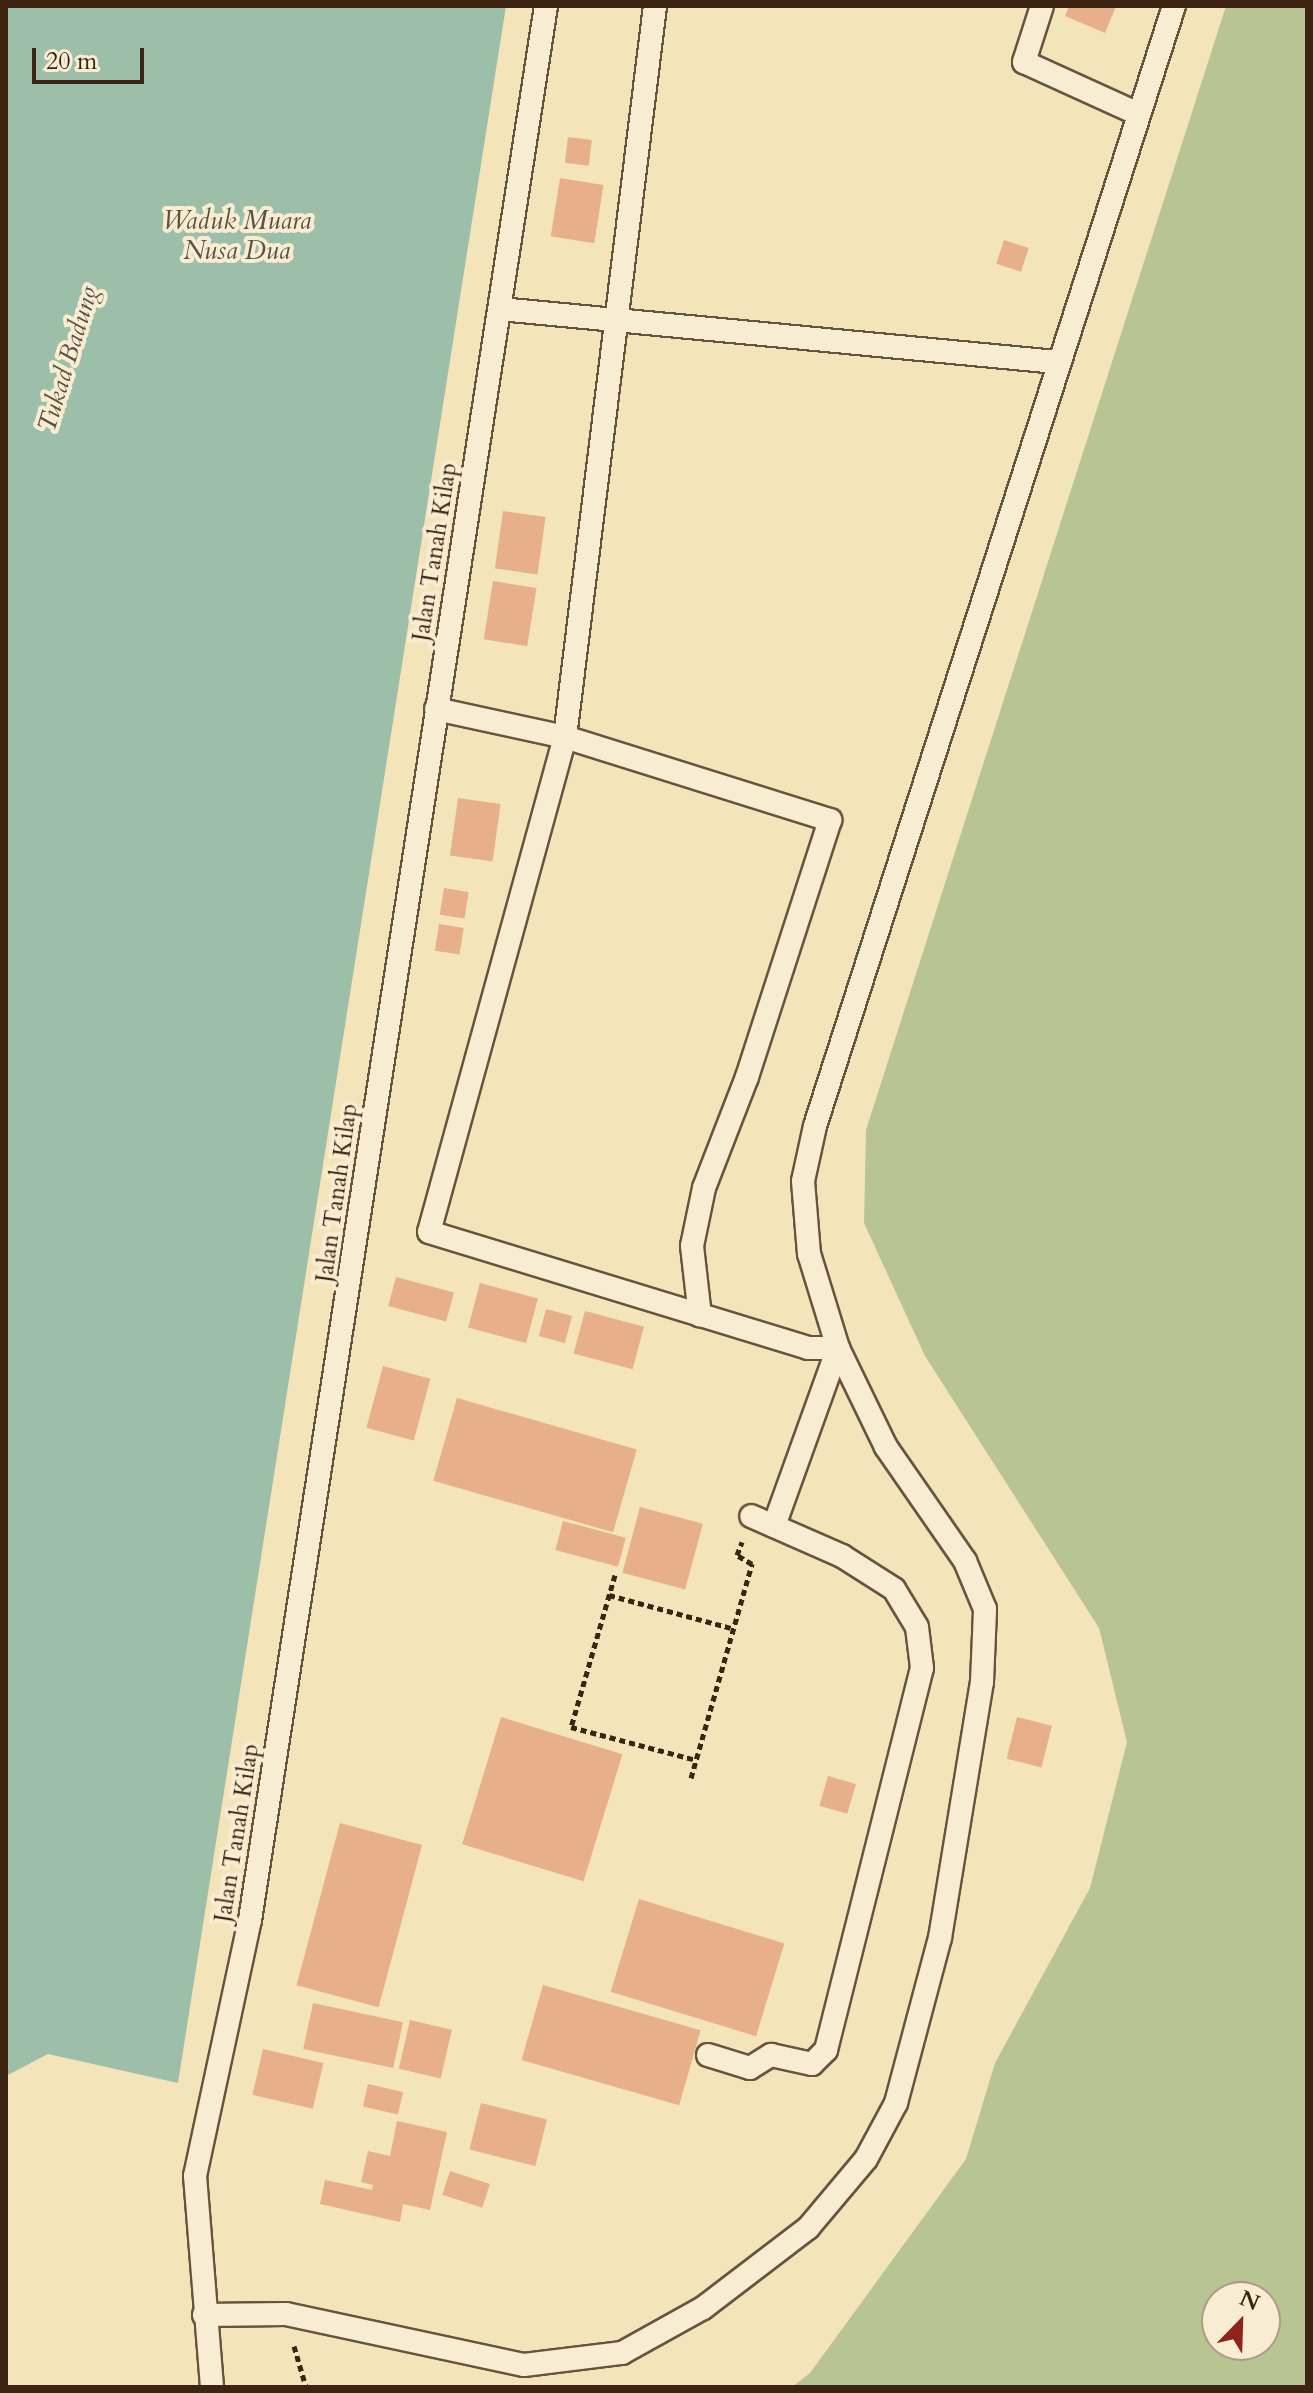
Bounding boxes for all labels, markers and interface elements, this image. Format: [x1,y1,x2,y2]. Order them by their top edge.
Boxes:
scale bar [36,32,148,82]
text: 20 m [46,45,97,78]
water label: Waduk Muara Nusa Dua [163,205,311,266]
water label: Tukad Badung [31,282,105,436]
street label: Jalan Tanah Kilap [407,461,463,643]
street label: Jalan Tanah Kilap [310,1102,364,1284]
street label: Jalan Tanah Kilap [209,1742,265,1924]
north arrow [1201,2281,1281,2361]
text: N [1235,2283,1264,2318]

